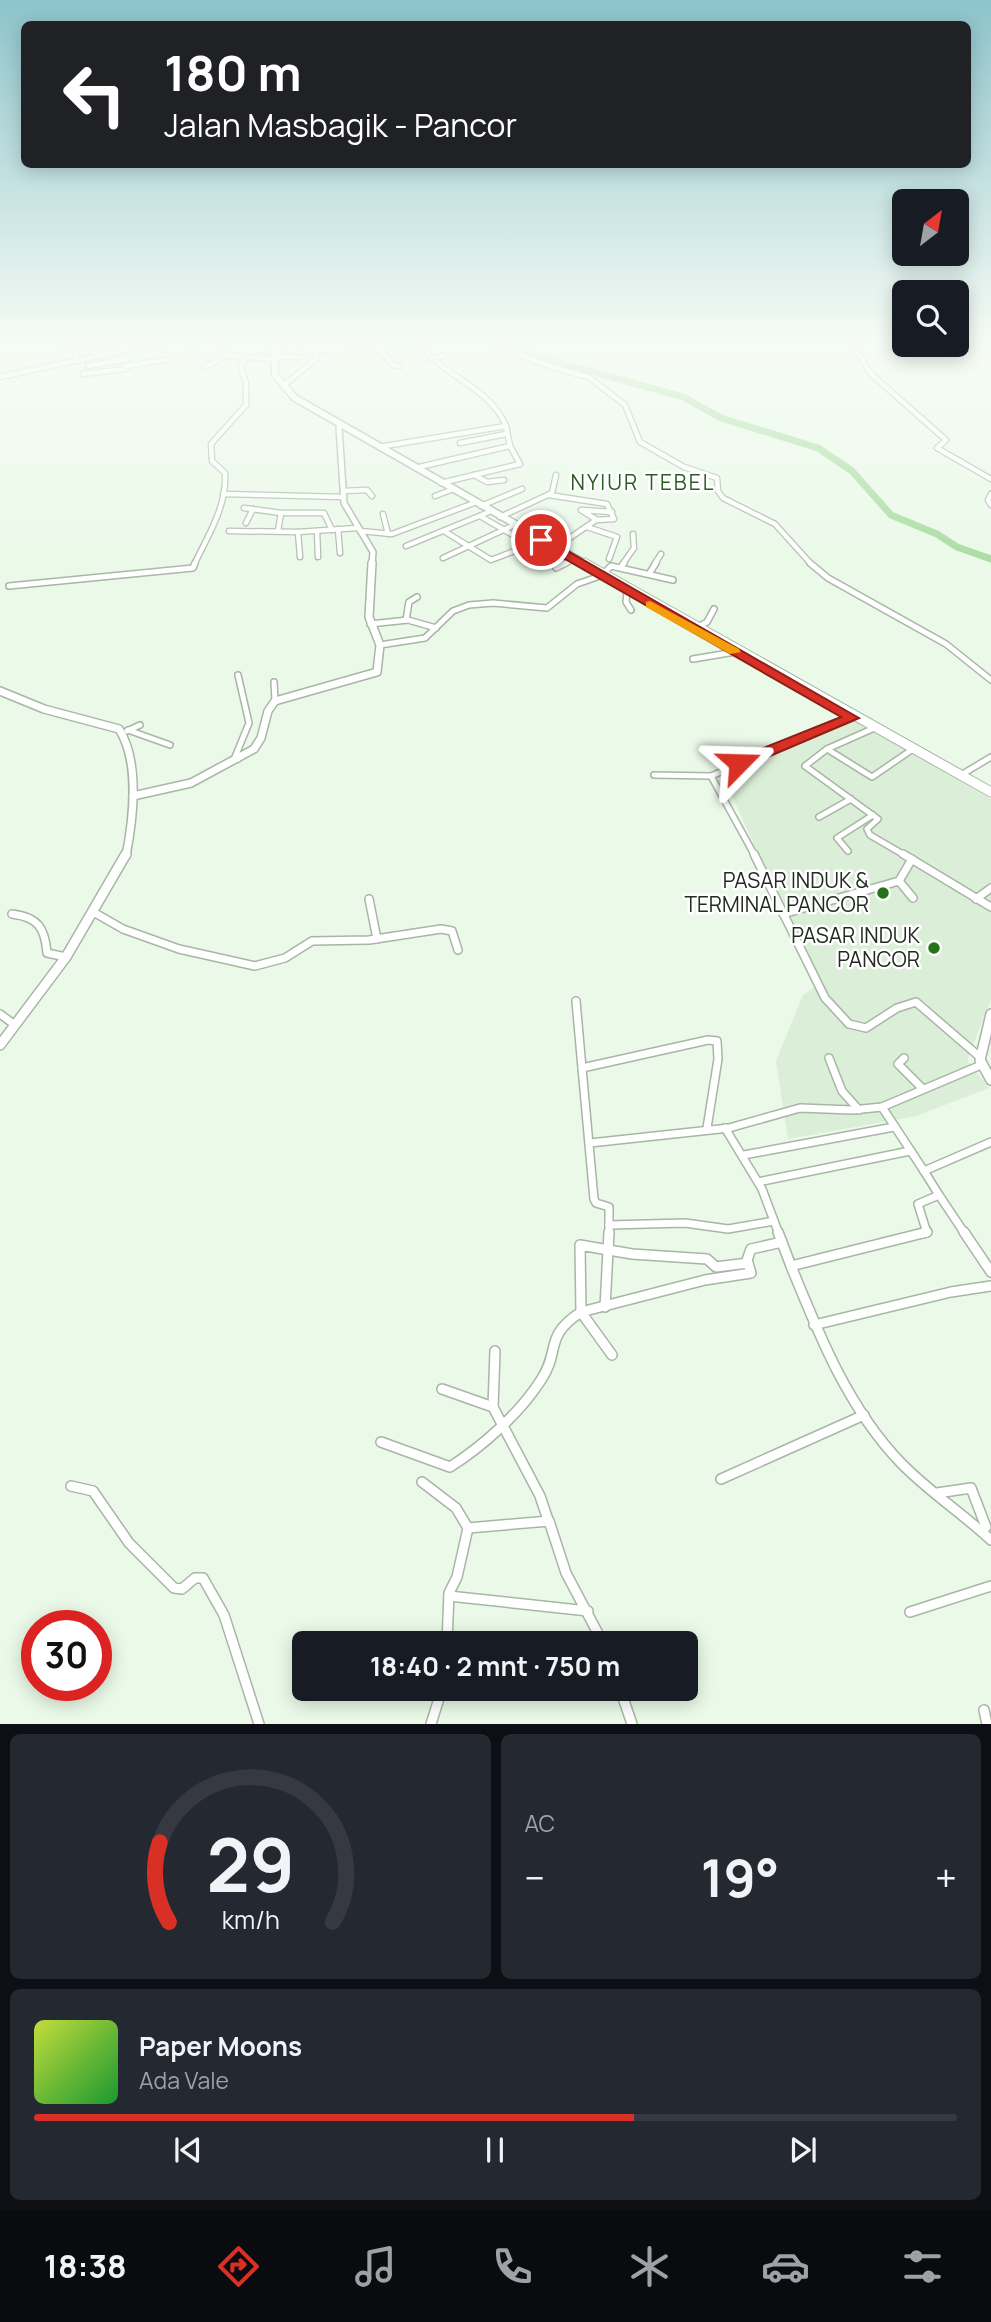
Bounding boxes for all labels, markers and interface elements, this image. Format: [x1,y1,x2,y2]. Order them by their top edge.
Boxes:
text: 180 m [164,39,302,106]
icon: left [49,49,140,140]
text: Jalan Masbagik - Pancor [164,103,517,147]
north arrow [892,189,970,266]
map controls [892,189,969,357]
button: search [892,280,969,357]
district label: NYIUR TEBEL [571,468,715,496]
pin [511,510,571,570]
icon: arrive [522,521,560,559]
position arrow [702,726,776,800]
place label: PASAR INDUK & TERMINAL PANCOR [684,866,869,918]
marker: PASAR INDUK & TERMINAL PANCOR [875,885,891,901]
place label: PASAR INDUK PANCOR [791,921,921,973]
marker: PASAR INDUK PANCOR [926,940,942,956]
speed limit sign: 30 [21,1610,112,1701]
text: 18:40 · 2 mnt · 750 m [370,1648,620,1684]
text: AC [525,1807,555,1839]
text: 29 [206,1815,295,1915]
text: 19° [701,1842,779,1913]
text: − [525,1851,545,1903]
text: + [935,1851,957,1903]
text: km/h [221,1902,279,1937]
text: Paper Moons [139,2028,302,2064]
text: Ada Vale [139,2064,229,2096]
icon: previous [169,2131,207,2169]
icon: pause [476,2131,514,2169]
icon: next [784,2131,822,2169]
icon: directions [214,2242,263,2291]
icon: music [351,2242,400,2291]
icon: phone [488,2242,537,2291]
icon: climate [625,2242,674,2291]
icon: car [761,2242,810,2291]
icon: filters [898,2242,947,2291]
text: 18:38 [44,2244,127,2288]

